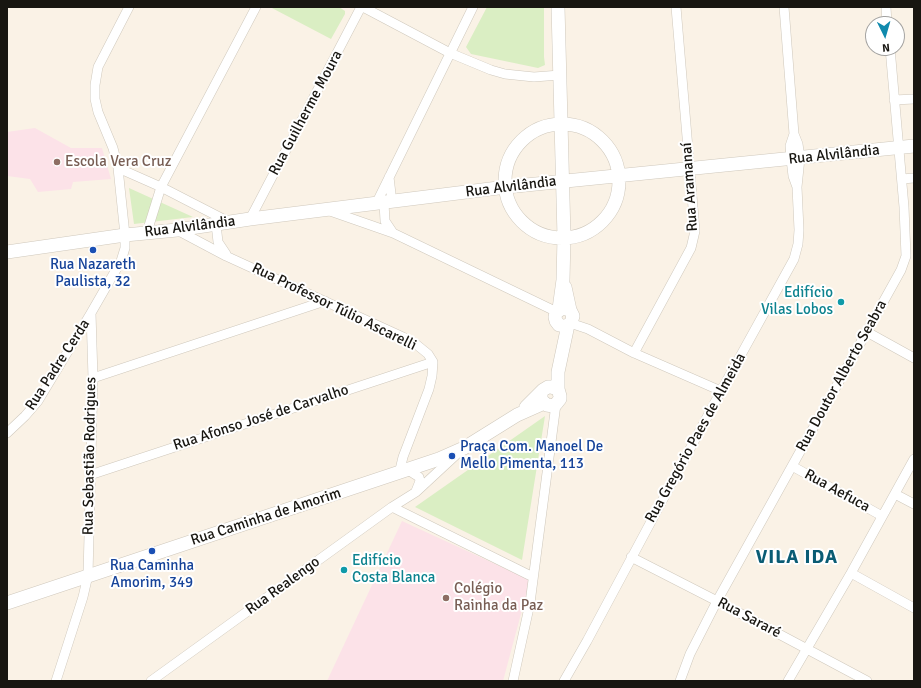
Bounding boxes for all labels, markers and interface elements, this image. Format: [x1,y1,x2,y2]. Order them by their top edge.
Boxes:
north arrow [865,16,905,56]
text: N [882,41,890,54]
street label: Rua Guilherme Moura [265,47,347,179]
street label: Rua Alvilândia [788,141,880,169]
street label: Rua Aramanaí [678,142,702,232]
place label: Escola Vera Cruz [65,153,171,171]
marker: Escola Vera Cruz [52,157,62,167]
street label: Rua Alvilândia [464,172,558,202]
street label: Rua Alvilândia [143,212,237,242]
marker: Rua Nazareth Paulista, 32 [88,245,98,255]
place label: Rua Nazareth Paulista, 32 [50,256,136,291]
street label: Rua Professor Túlio Ascarelli [249,259,419,355]
place label: Edifício Vilas Lobos [761,284,833,319]
street label: Rua Doutor Alberto Seabra [793,297,891,455]
marker: Edifício Vilas Lobos [836,297,846,307]
street label: Rua Padre Cerda [22,316,94,414]
street label: Rua Gregório Paes de Almeida [642,350,750,526]
street label: Rua Sebastião Rodrigues [80,377,100,535]
street label: Rua Afonso José de Carvalho [171,381,351,455]
place label: Praça Com. Manoel De Mello Pimenta, 113 [460,438,603,473]
marker: Praça Com. Manoel De Mello Pimenta, 113 [447,451,457,461]
street label: Rua Aefuca [801,466,873,516]
street label: Rua Caminha de Amorim [189,484,343,550]
marker: Rua Caminha Amorim, 349 [147,546,157,556]
district label: VILA IDA [756,547,838,569]
place label: Edifício Costa Blanca [352,552,435,587]
street label: Rua Realengo [242,553,324,619]
place label: Rua Caminha Amorim, 349 [110,557,194,592]
marker: Edifício Costa Blanca [339,565,349,575]
place label: Colégio Rainha da Paz [454,580,543,615]
marker: Colégio Rainha da Paz [441,593,451,603]
street label: Rua Sararé [714,594,784,642]

